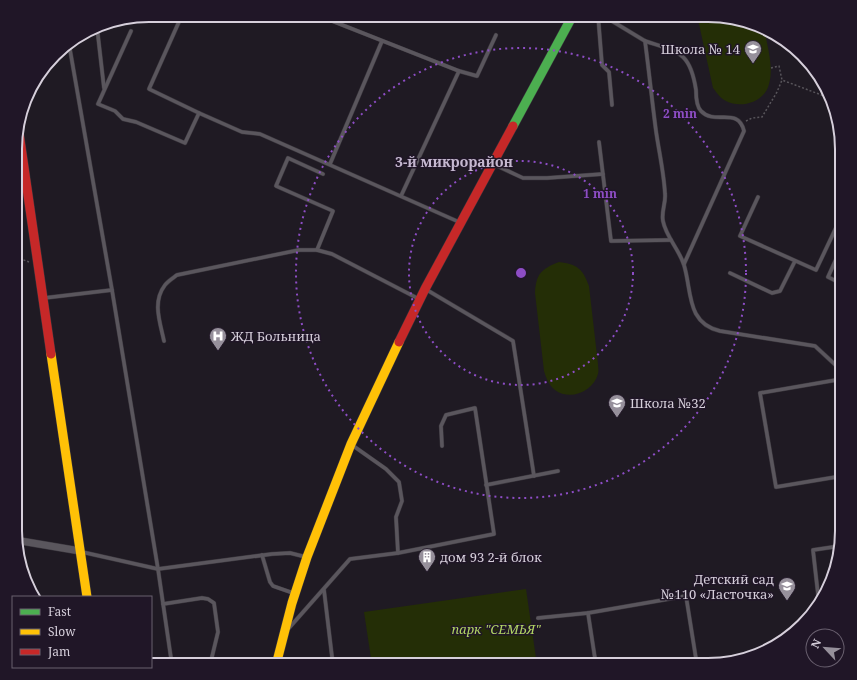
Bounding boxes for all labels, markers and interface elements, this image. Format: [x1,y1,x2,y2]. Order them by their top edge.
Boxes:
school or university icon: Школа № 14 [743,39,763,64]
place label: Школа № 14 [661,40,741,58]
text: 2 min [663,105,697,122]
district label: 3-й микрорайон [395,152,513,171]
text: 1 min [583,185,617,202]
centre of rings [514,266,528,280]
hospital icon: ЖД Больница [208,326,228,351]
place label: ЖД Больница [230,327,321,345]
school or university icon: Школа №32 [607,393,627,418]
place label: Школа №32 [630,394,706,412]
building icon: дом 93 2-й блок [417,547,437,572]
place label: дом 93 2-й блок [440,548,542,566]
place label: Детский сад №110 «Ласточка» [661,570,774,603]
school or university icon: Детский сад №110 «Ласточка» [777,576,797,601]
legend [12,596,152,668]
text: Fast [48,603,71,620]
park label: парк "СЕМЬЯ" [451,620,541,638]
text: Slow [48,623,76,640]
north arrow [805,628,845,668]
text: N [807,636,824,651]
text: Jam [47,643,70,660]

